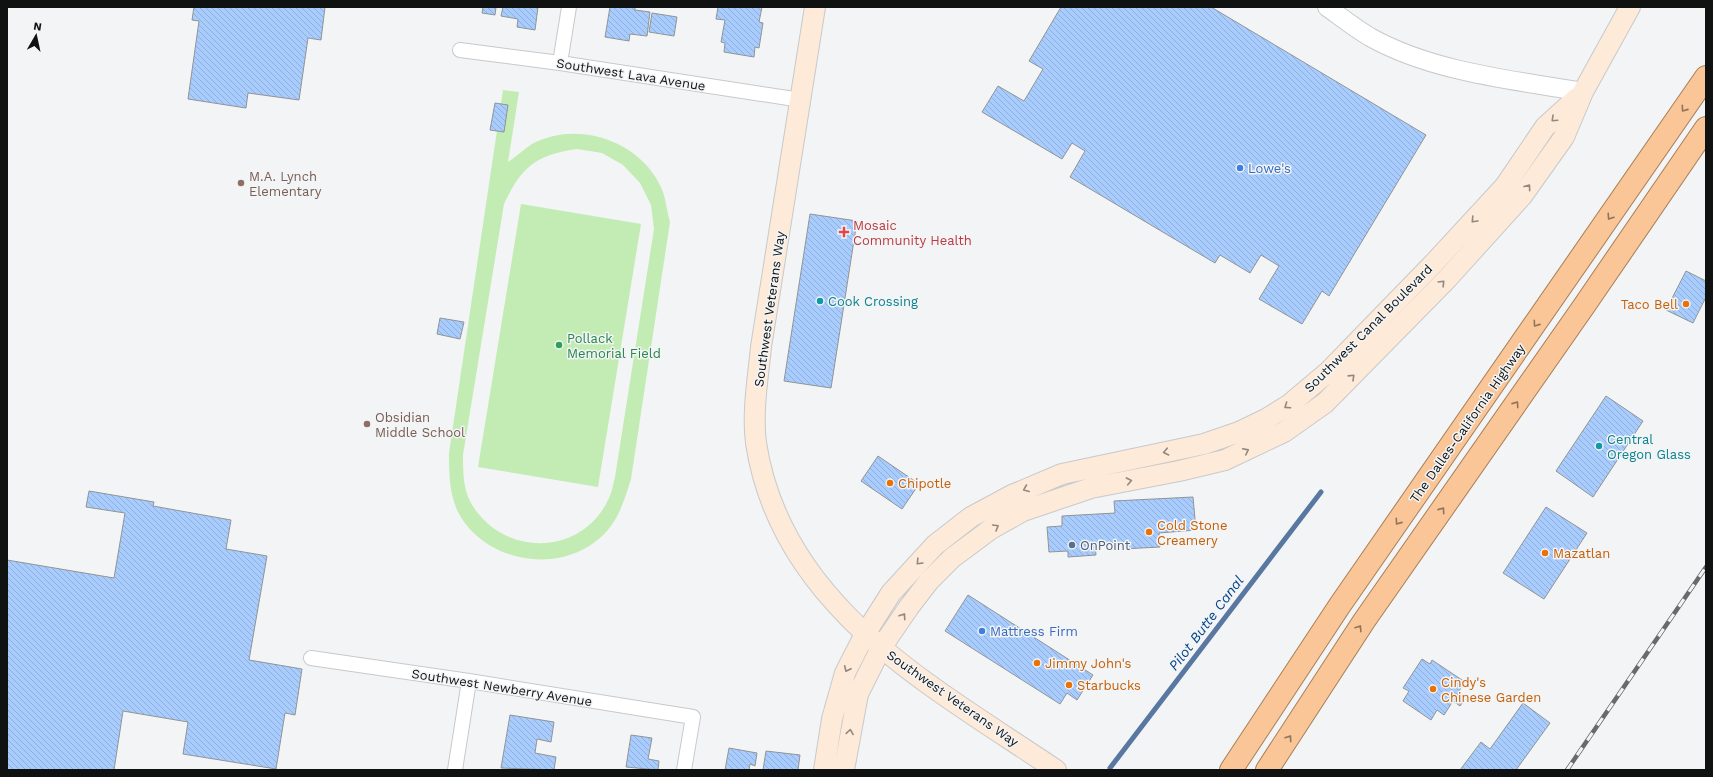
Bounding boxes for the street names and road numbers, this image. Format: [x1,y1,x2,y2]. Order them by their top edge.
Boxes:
street label: Southwest Lava Avenue [555,55,707,94]
street label: Southwest Veterans Way [751,230,788,388]
street label: Southwest Canal Boulevard [1301,261,1435,395]
street label: The Dalles-California Highway [1407,341,1528,506]
street label: Southwest Veterans Way [884,647,1022,750]
street label: Southwest Newberry Avenue [411,666,593,709]

